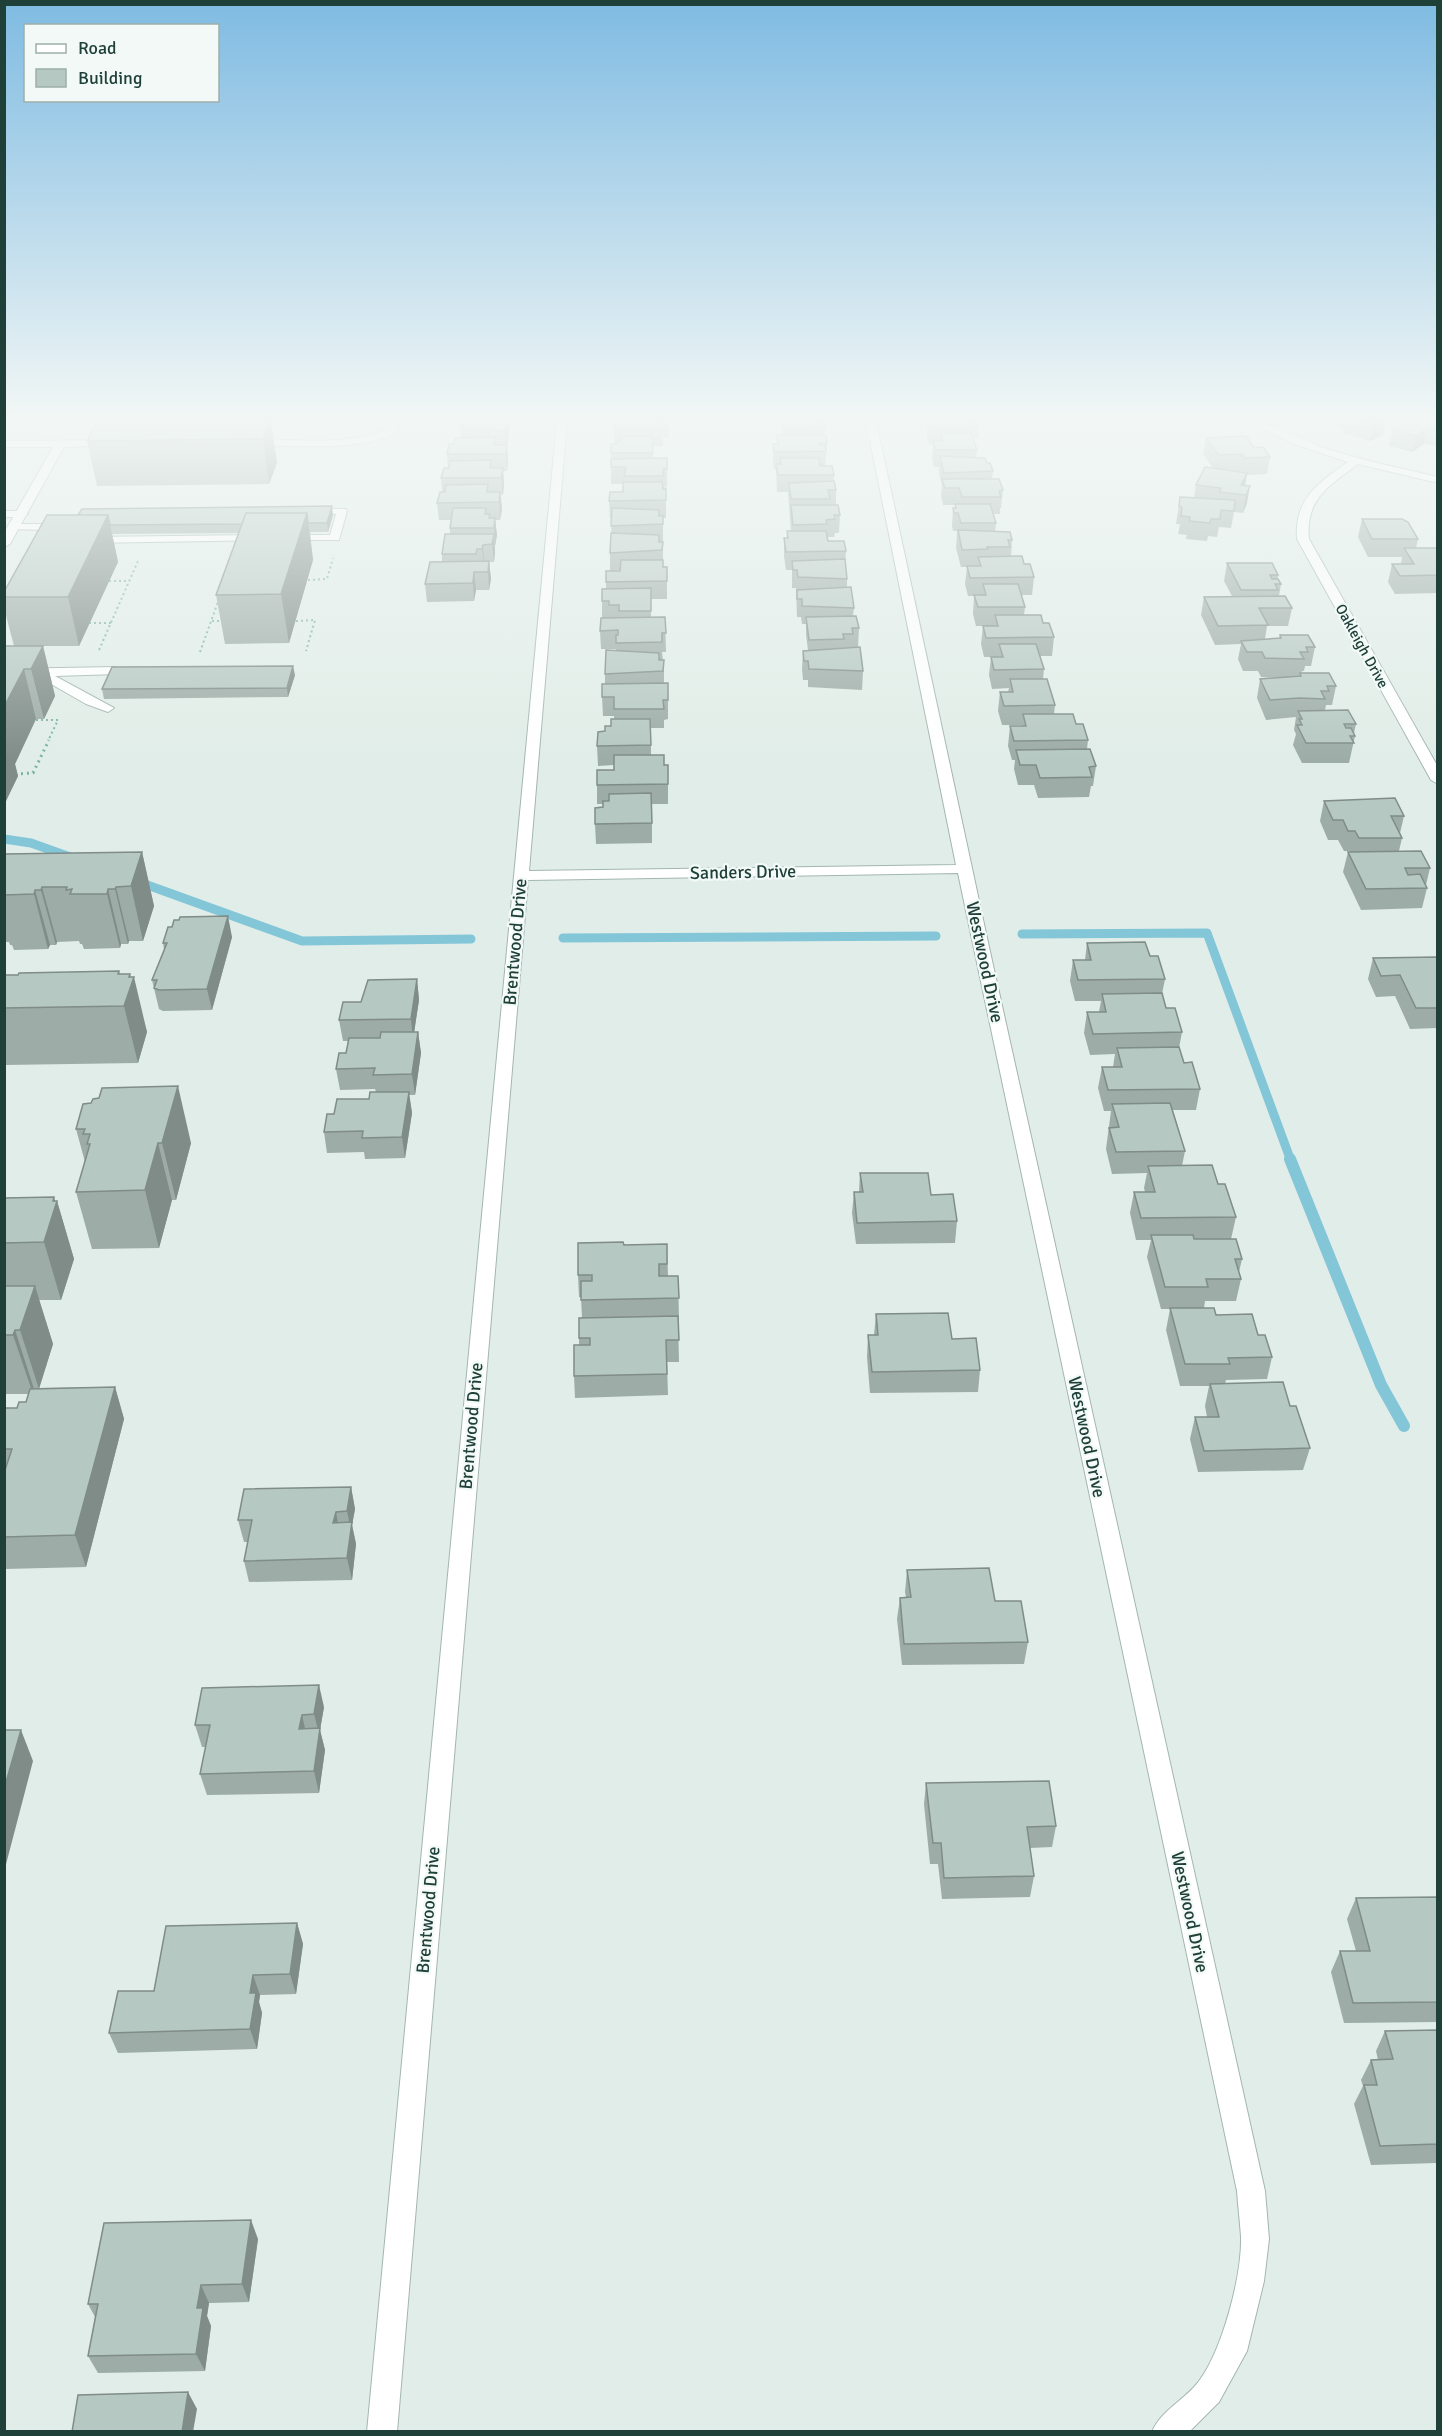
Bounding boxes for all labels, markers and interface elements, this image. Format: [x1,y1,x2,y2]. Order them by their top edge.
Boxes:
legend [24,24,219,102]
text: Road [78,37,117,59]
text: Building [78,67,142,89]
street label: Oakleigh Drive [1332,601,1392,691]
street label: Sanders Drive [690,860,796,884]
street label: Brentwood Drive [498,878,532,1006]
street label: Westwood Drive [961,899,1009,1025]
street label: Brentwood Drive [454,1362,488,1490]
street label: Westwood Drive [1063,1374,1111,1500]
street label: Brentwood Drive [411,1846,445,1974]
street label: Westwood Drive [1166,1849,1214,1975]

